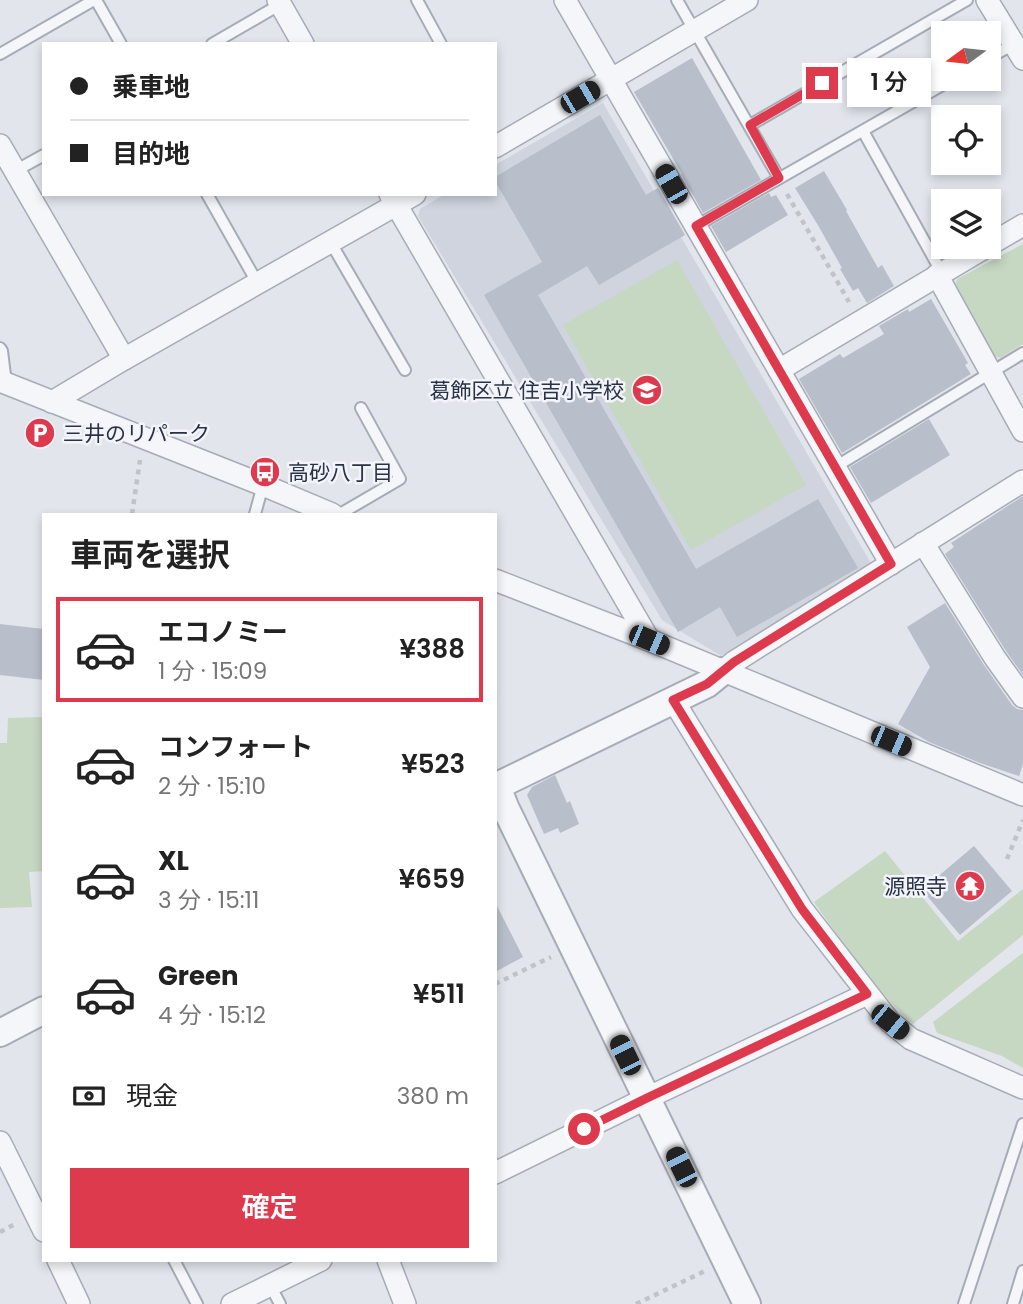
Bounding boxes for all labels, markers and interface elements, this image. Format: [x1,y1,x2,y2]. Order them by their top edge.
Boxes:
north arrow [931,21,1001,91]
map controls [931,21,1001,259]
callout: 1 分 [846,58,931,108]
text: 1 分 [871,66,907,98]
route end [806,67,838,99]
text: 乗車地 [112,69,190,105]
car [557,77,604,117]
button: locate [931,105,1001,175]
text: 目的地 [112,136,190,172]
car [652,161,691,207]
button: layers [931,189,1001,259]
school or university icon: 葛飾区立 住吉小学校 [630,373,664,407]
place label: 葛飾区立 住吉小学校 [429,376,624,405]
parking icon: 三井のリパーク [23,416,57,450]
place label: 三井のリパーク [63,419,210,448]
bus stop icon: 高砂八丁目 [248,455,282,489]
place label: 高砂八丁目 [288,458,393,487]
text: 車両を選択 [70,532,230,577]
text: エコノミー [158,614,288,650]
icon: car [74,618,137,681]
car [626,622,673,658]
text: ¥388 [399,631,465,667]
text: 1 分 · 15:09 [158,655,267,687]
car [868,723,915,759]
text: コンフォート [158,729,313,765]
icon: car [74,733,137,796]
text: ¥523 [401,746,465,782]
text: 2 分 · 15:10 [158,770,266,802]
text: XL [158,843,189,879]
icon: car [74,848,137,911]
text: ¥659 [399,861,465,897]
temple icon: 源照寺 [953,869,987,903]
place label: 源照寺 [884,872,947,901]
text: 3 分 · 15:11 [158,884,259,916]
text: Green [158,958,239,994]
icon: car [74,963,137,1026]
text: ¥511 [413,976,465,1012]
text: 4 分 · 15:12 [158,999,266,1031]
car [868,1001,913,1043]
car [607,1032,644,1078]
icon: cash [70,1077,108,1115]
text: 現金 [126,1078,178,1114]
text: 380 m [397,1080,469,1112]
route start [568,1113,600,1145]
car [663,1144,700,1190]
button: 確定 [70,1168,469,1248]

